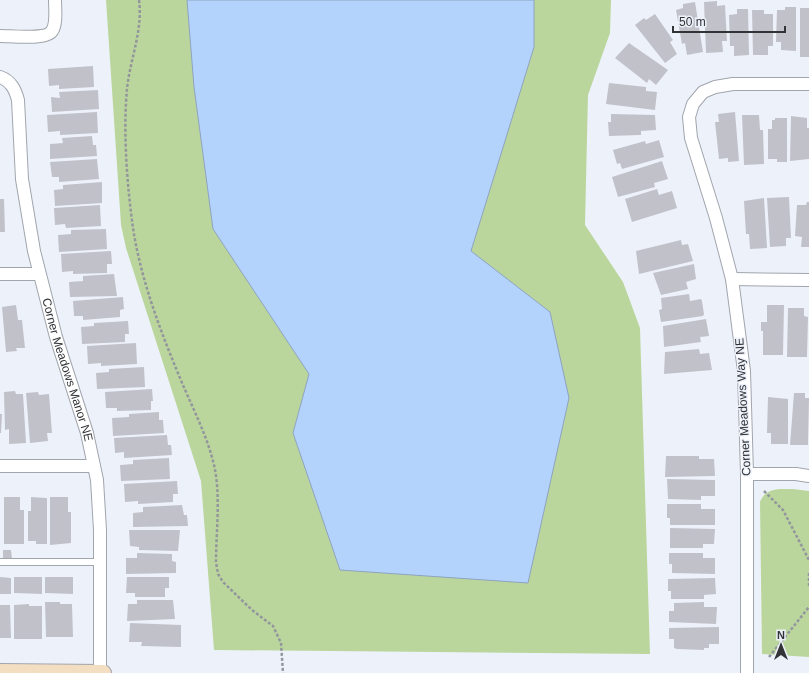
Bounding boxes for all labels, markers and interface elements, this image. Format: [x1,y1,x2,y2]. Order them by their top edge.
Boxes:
scale bar [673,8,785,34]
text: 50 m [679,15,706,29]
street label: Corner Meadows Manor NE [39,297,96,442]
street label: Corner Meadows Way NE [732,338,754,476]
north arrow [761,625,801,665]
text: N [777,629,785,641]

